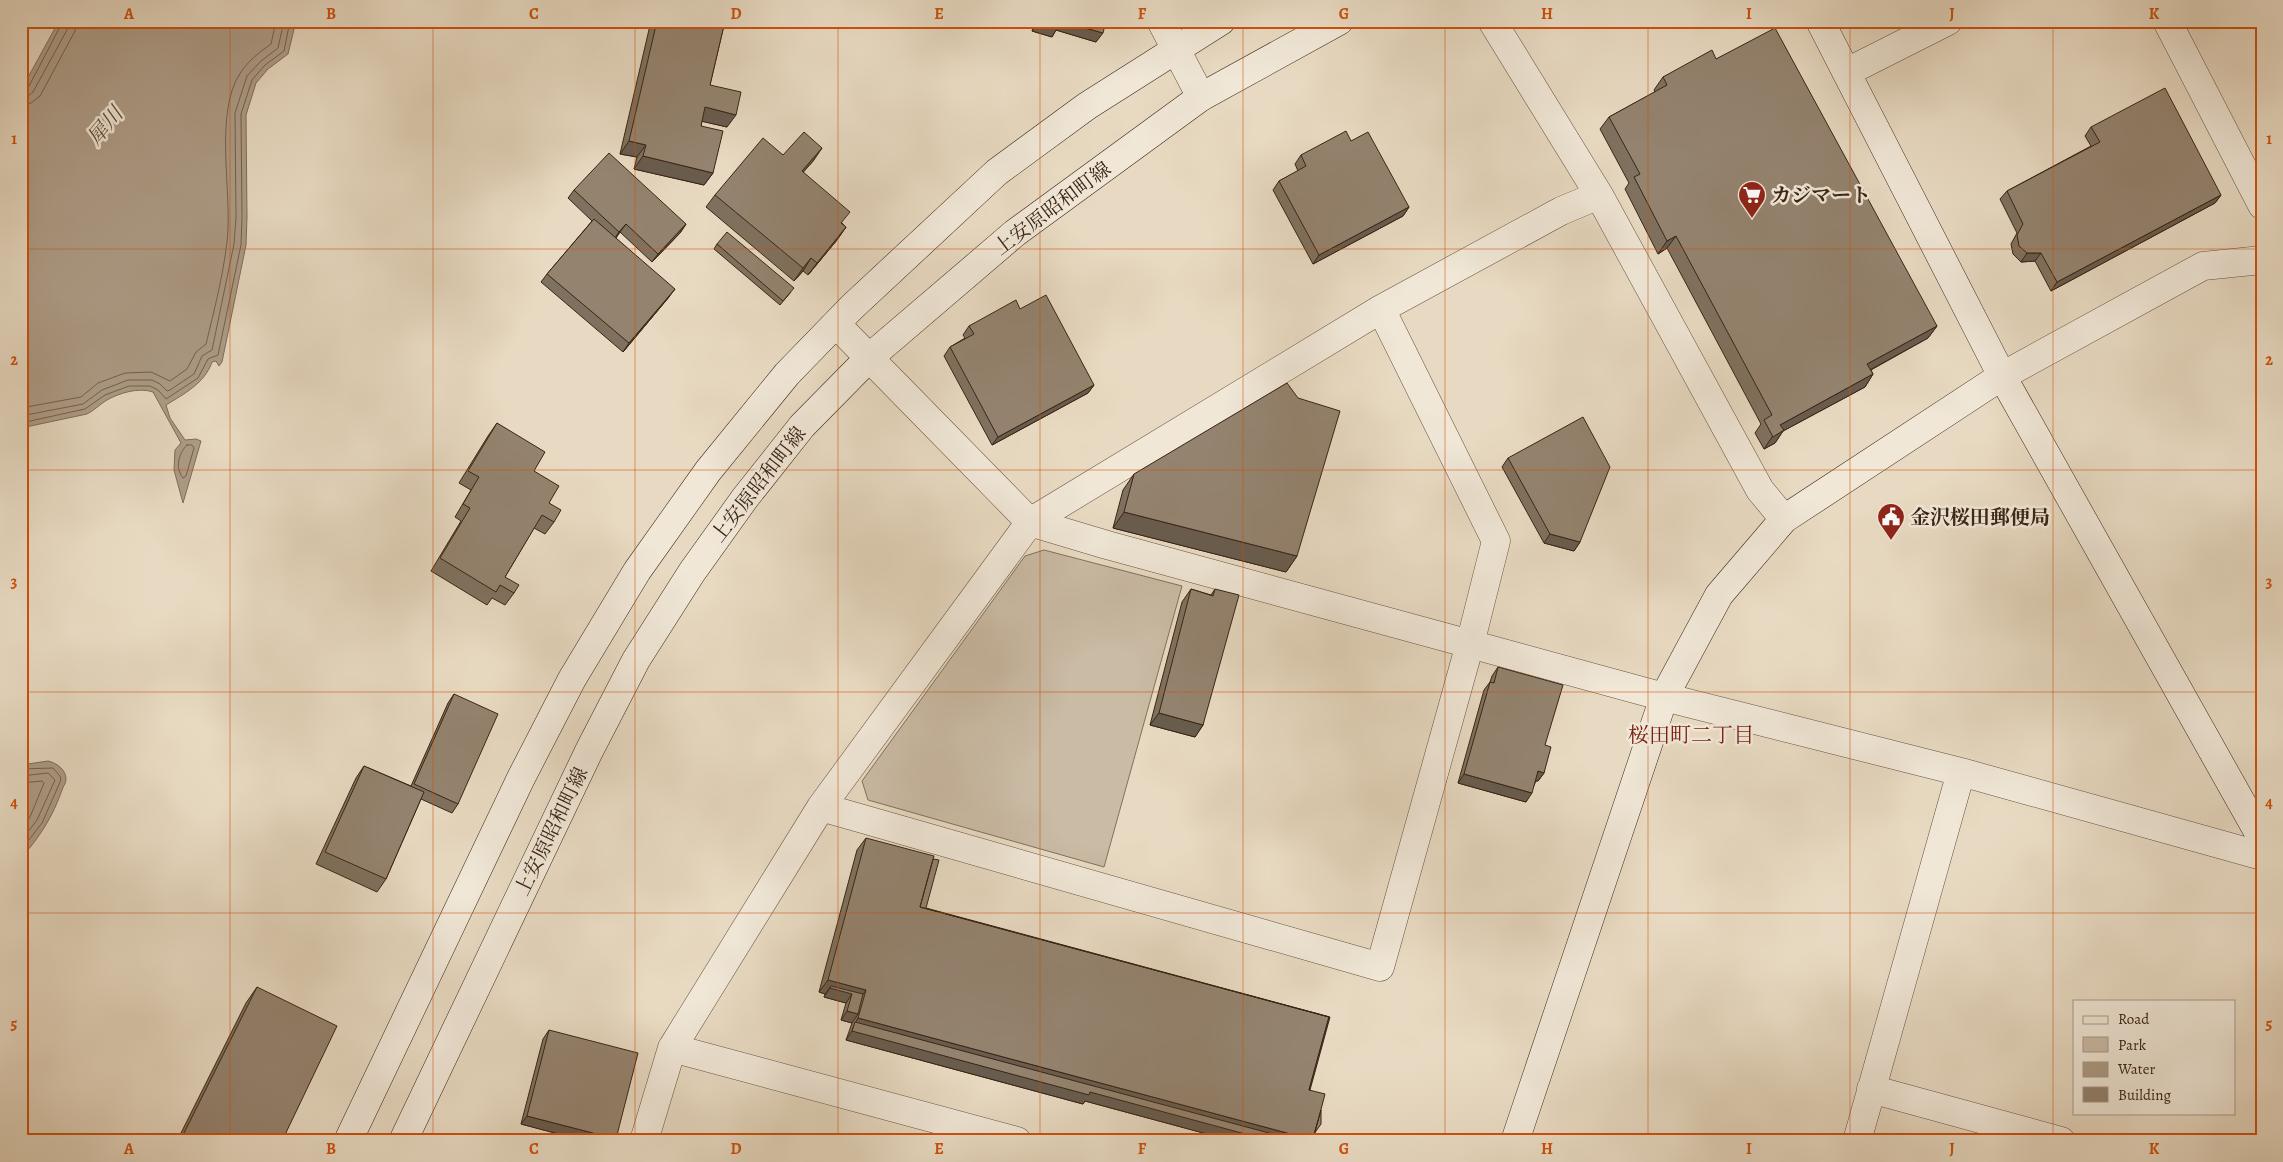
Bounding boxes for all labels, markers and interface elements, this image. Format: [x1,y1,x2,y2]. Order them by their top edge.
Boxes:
text: A [123,3,135,25]
text: B [326,3,336,25]
text: C [529,3,539,25]
text: D [730,3,742,25]
text: E [934,3,944,25]
text: F [1138,3,1147,25]
text: G [1339,3,1349,25]
text: H [1541,3,1553,25]
text: I [1746,3,1752,25]
text: J [1949,3,1955,25]
text: K [2149,3,2160,25]
water label: 犀川 [81,99,131,151]
text: 1 [11,128,17,150]
text: 1 [2266,128,2272,150]
street label: 上安原昭和町線 [988,155,1116,261]
supermarket icon: カジマート [1737,180,1767,219]
place label: カジマート [1771,182,1871,209]
text: 2 [10,349,18,371]
text: 2 [2265,349,2273,371]
street label: 上安原昭和町線 [705,421,812,548]
public building icon: 金沢桜田郵便局 [1876,502,1906,541]
place label: 金沢桜田郵便局 [1910,504,2050,531]
text: 3 [11,571,18,593]
text: 3 [2266,571,2273,593]
district label: 桜田町二丁目 [1628,721,1754,749]
street label: 上安原昭和町線 [509,762,594,900]
text: 4 [10,792,18,814]
text: 4 [2265,792,2273,814]
legend [2073,1000,2236,1114]
text: Road [2118,1009,2150,1029]
text: 5 [11,1013,18,1035]
text: 5 [2266,1013,2273,1035]
text: Park [2118,1035,2147,1055]
text: Water [2117,1059,2155,1079]
text: Building [2118,1085,2171,1105]
text: A [123,1138,135,1160]
text: B [326,1138,336,1160]
text: C [529,1138,539,1160]
text: D [730,1138,742,1160]
text: E [934,1138,944,1160]
text: F [1138,1138,1147,1160]
text: G [1339,1138,1349,1160]
text: H [1541,1138,1553,1160]
text: I [1746,1138,1752,1160]
text: J [1949,1138,1955,1160]
text: K [2149,1138,2160,1160]

